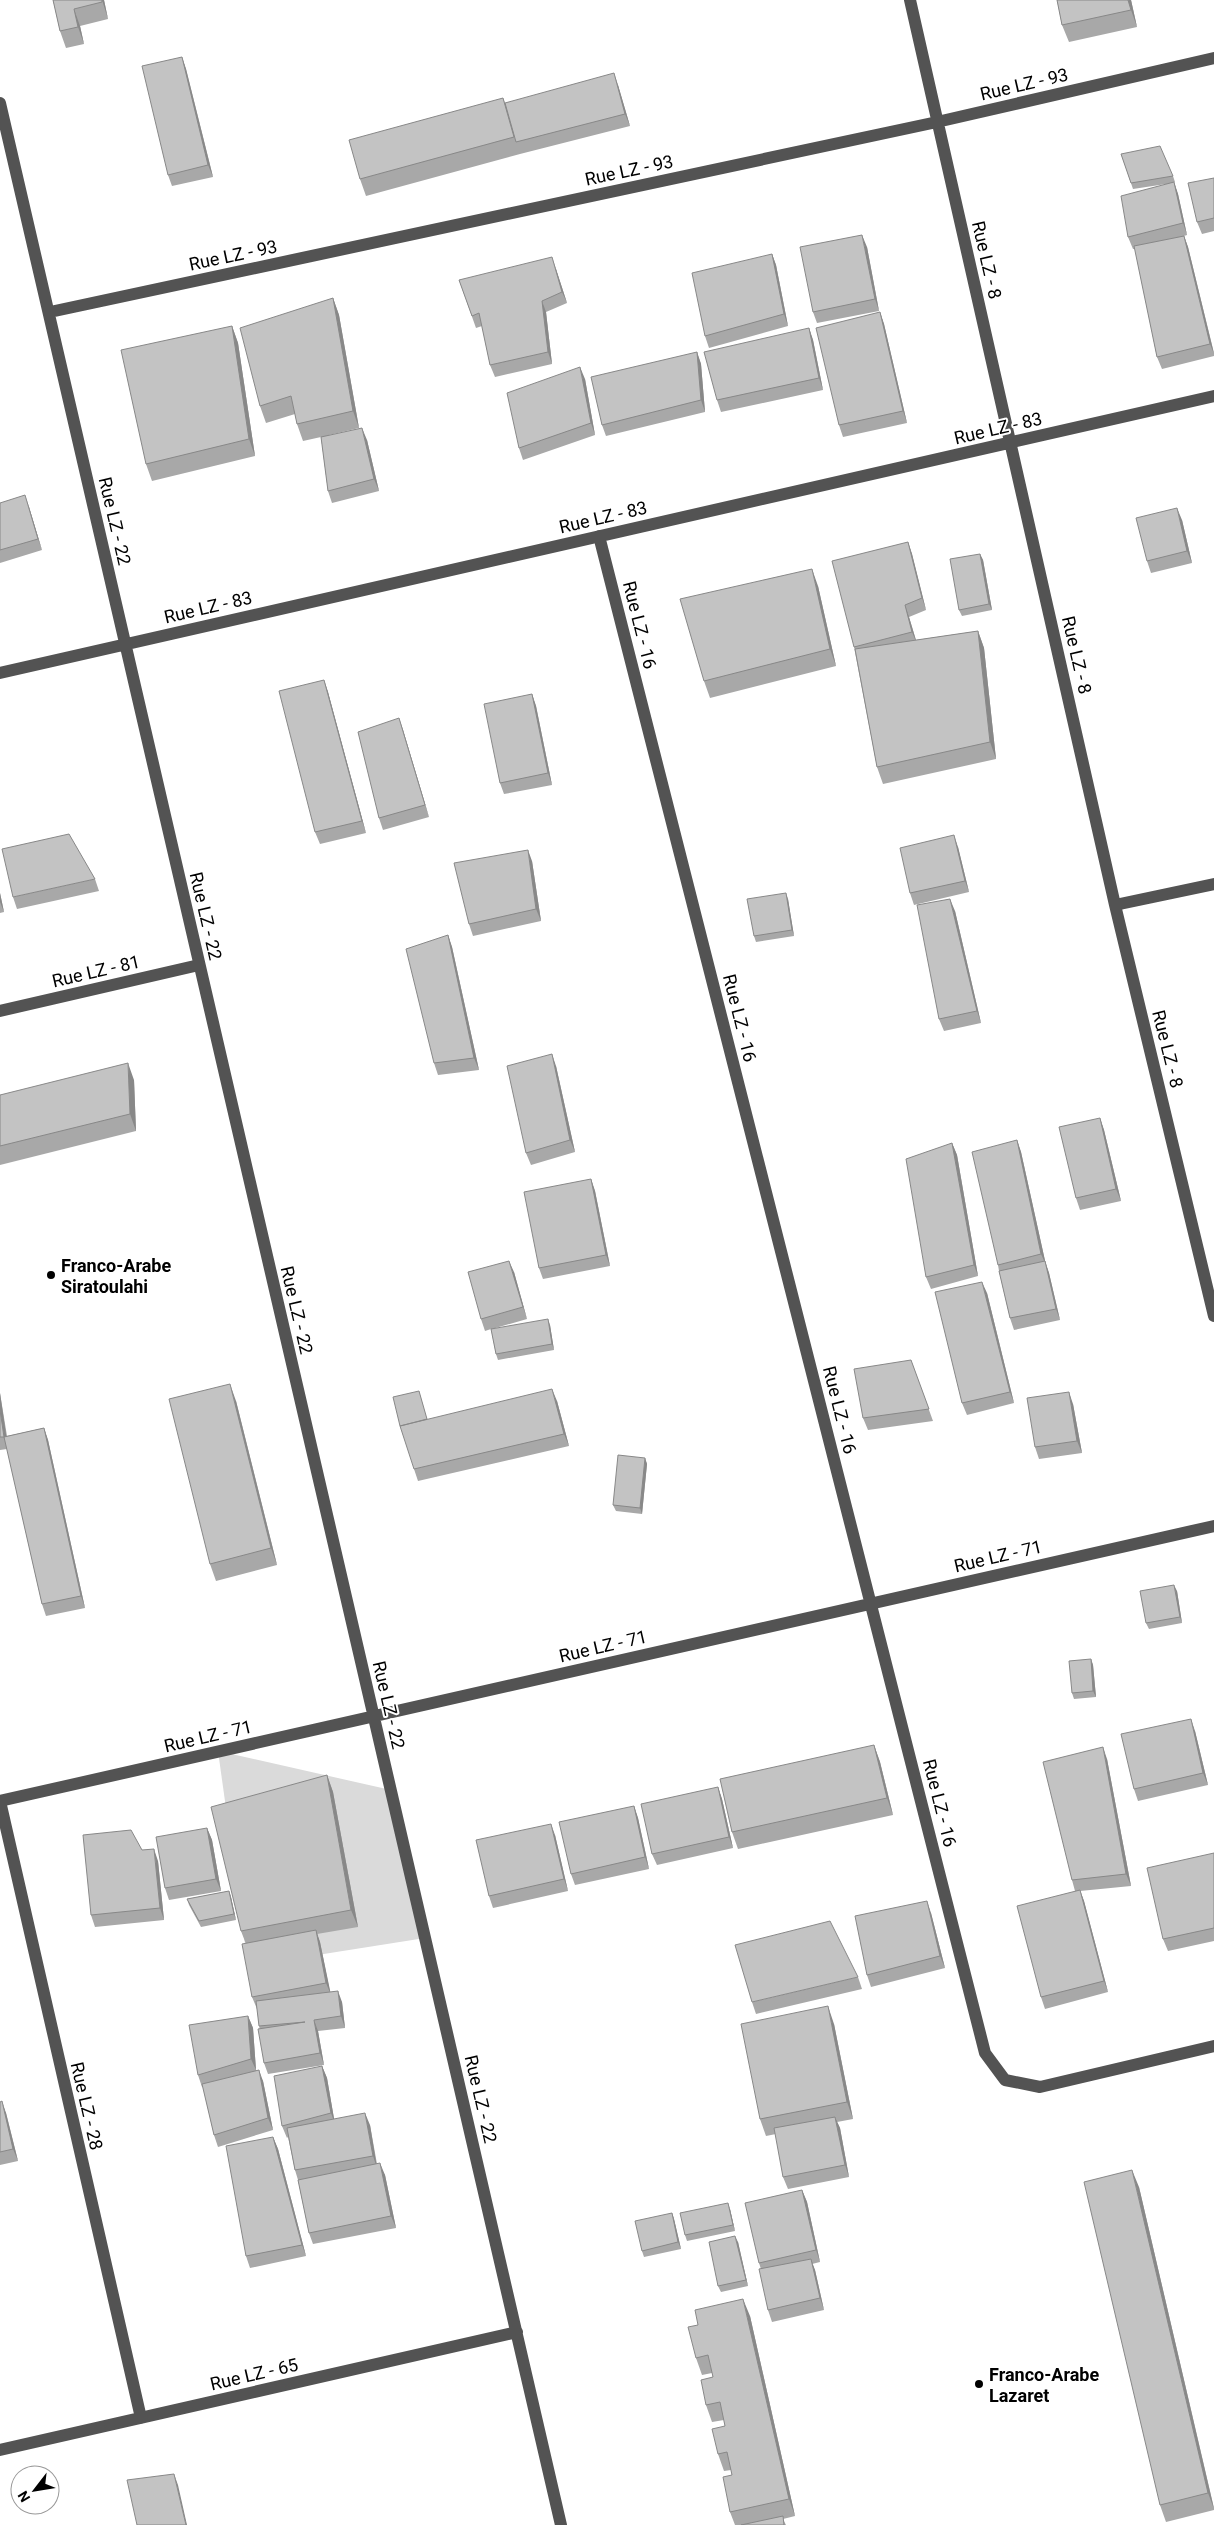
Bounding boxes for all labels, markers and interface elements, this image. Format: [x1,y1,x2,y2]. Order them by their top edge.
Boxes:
street label: Rue LZ - 93 [978,64,1070,104]
street label: Rue LZ - 93 [583,150,675,190]
street label: Rue LZ - 8 [968,219,1006,301]
street label: Rue LZ - 93 [187,235,279,275]
street label: Rue LZ - 83 [952,408,1044,448]
street label: Rue LZ - 22 [95,475,135,567]
street label: Rue LZ - 83 [557,497,649,537]
street label: Rue LZ - 16 [619,579,661,671]
street label: Rue LZ - 83 [162,587,254,627]
street label: Rue LZ - 8 [1058,614,1096,696]
street label: Rue LZ - 22 [186,870,226,962]
street label: Rue LZ - 81 [50,951,142,991]
street label: Rue LZ - 16 [719,972,761,1064]
street label: Rue LZ - 8 [1148,1008,1188,1090]
place label: Franco-Arabe Siratoulahi [61,1255,171,1297]
street label: Rue LZ - 22 [277,1264,317,1356]
marker: Franco-Arabe Siratoulahi [45,1269,57,1281]
street label: Rue LZ - 16 [819,1364,861,1456]
street label: Rue LZ - 71 [952,1536,1044,1576]
street label: Rue LZ - 71 [557,1626,649,1666]
street label: Rue LZ - 22 [369,1659,409,1751]
street label: Rue LZ - 71 [162,1716,254,1756]
street label: Rue LZ - 16 [919,1757,961,1849]
street label: Rue LZ - 22 [461,2053,501,2145]
street label: Rue LZ - 28 [67,2060,107,2152]
street label: Rue LZ - 65 [208,2354,300,2394]
place label: Franco-Arabe Lazaret [989,2364,1099,2406]
marker: Franco-Arabe Lazaret [973,2378,985,2390]
north arrow [10,2465,60,2515]
text: N [14,2488,33,2505]

